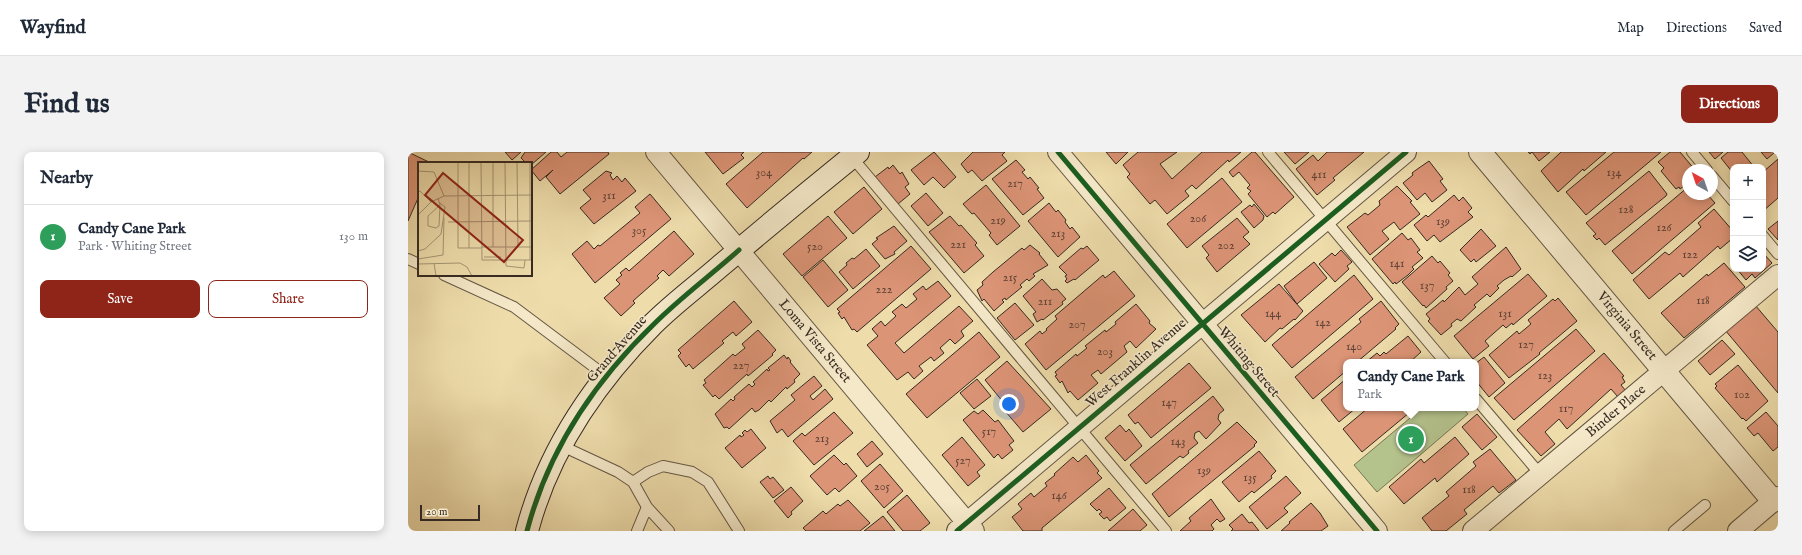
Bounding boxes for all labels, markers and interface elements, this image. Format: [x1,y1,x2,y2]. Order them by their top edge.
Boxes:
text: Wayfind [20,16,86,40]
text: Map [1617,19,1644,37]
text: Directions [1666,19,1727,37]
text: Saved [1749,19,1782,37]
button: Directions [1681,85,1778,123]
text: Find us [24,87,110,122]
inset map [418,162,532,276]
north arrow [1682,164,1718,200]
map controls [1730,164,1766,272]
button: + [1730,164,1766,200]
house number: 304 [756,165,772,180]
house number: 134 [1607,165,1622,180]
house number: 411 [1312,167,1326,182]
text: Nearby [40,168,93,189]
house number: 217 [1007,176,1023,191]
house number: 311 [602,188,616,203]
button: − [1730,200,1766,236]
house number: 128 [1619,202,1634,217]
house number: 206 [1190,211,1207,226]
house number: 219 [990,213,1006,228]
house number: 139 [1436,214,1450,229]
text: Candy Cane Park [78,219,186,238]
house number: 126 [1656,220,1673,235]
house number: 305 [632,223,647,238]
house number: 213 [1051,226,1065,241]
text: 1 [51,228,55,245]
text: 130 m [339,228,368,245]
button: layers [1730,236,1766,272]
house number: 221 [950,237,966,252]
text: Park · Whiting Street [78,238,192,255]
house number: 202 [1217,238,1235,253]
house number: 520 [807,239,823,254]
house number: 122 [1682,247,1698,262]
house number: 141 [1390,256,1404,271]
house number: 215 [1003,270,1018,285]
house number: 137 [1420,278,1434,293]
button: Save [40,280,200,318]
button: Share [208,280,368,318]
house number: 222 [876,282,893,297]
street label: Virginia Street [1592,287,1661,364]
house number: 118 [1696,293,1710,308]
house number: 211 [1038,294,1052,309]
street label: Loma Vista Street [775,295,855,387]
house number: 144 [1265,306,1281,321]
house number: 131 [1498,306,1512,321]
street label: Grand Avenue [583,311,651,386]
street label: West Franklin Avenue [1082,314,1190,412]
house number: 142 [1315,315,1331,330]
house number: 207 [1068,317,1086,332]
street label: Whiting Street [1214,323,1284,401]
house number: 127 [1518,337,1534,352]
house number: 140 [1346,339,1362,354]
house number: 203 [1097,344,1113,359]
house number: 227 [733,358,749,373]
popup [1343,359,1479,411]
text: Candy Cane Park [1357,367,1465,386]
house number: 123 [1538,368,1552,383]
street label: Binder Place [1582,380,1650,441]
text: Park [1357,386,1382,403]
house number: 102 [1734,387,1750,402]
your location [999,394,1019,414]
house number: 147 [1161,395,1177,410]
house number: 117 [1559,401,1573,416]
house number: 517 [982,424,996,439]
pin: 1 [1398,424,1424,454]
house number: 213 [815,431,829,446]
house number: 143 [1171,434,1185,449]
house number: 527 [955,453,971,468]
house number: 139 [1197,463,1211,478]
house number: 135 [1243,470,1257,485]
house number: 205 [874,479,891,494]
house number: 118 [1462,482,1476,497]
house number: 146 [1051,488,1068,503]
scale bar [420,503,480,522]
text: 20 m [426,505,447,519]

